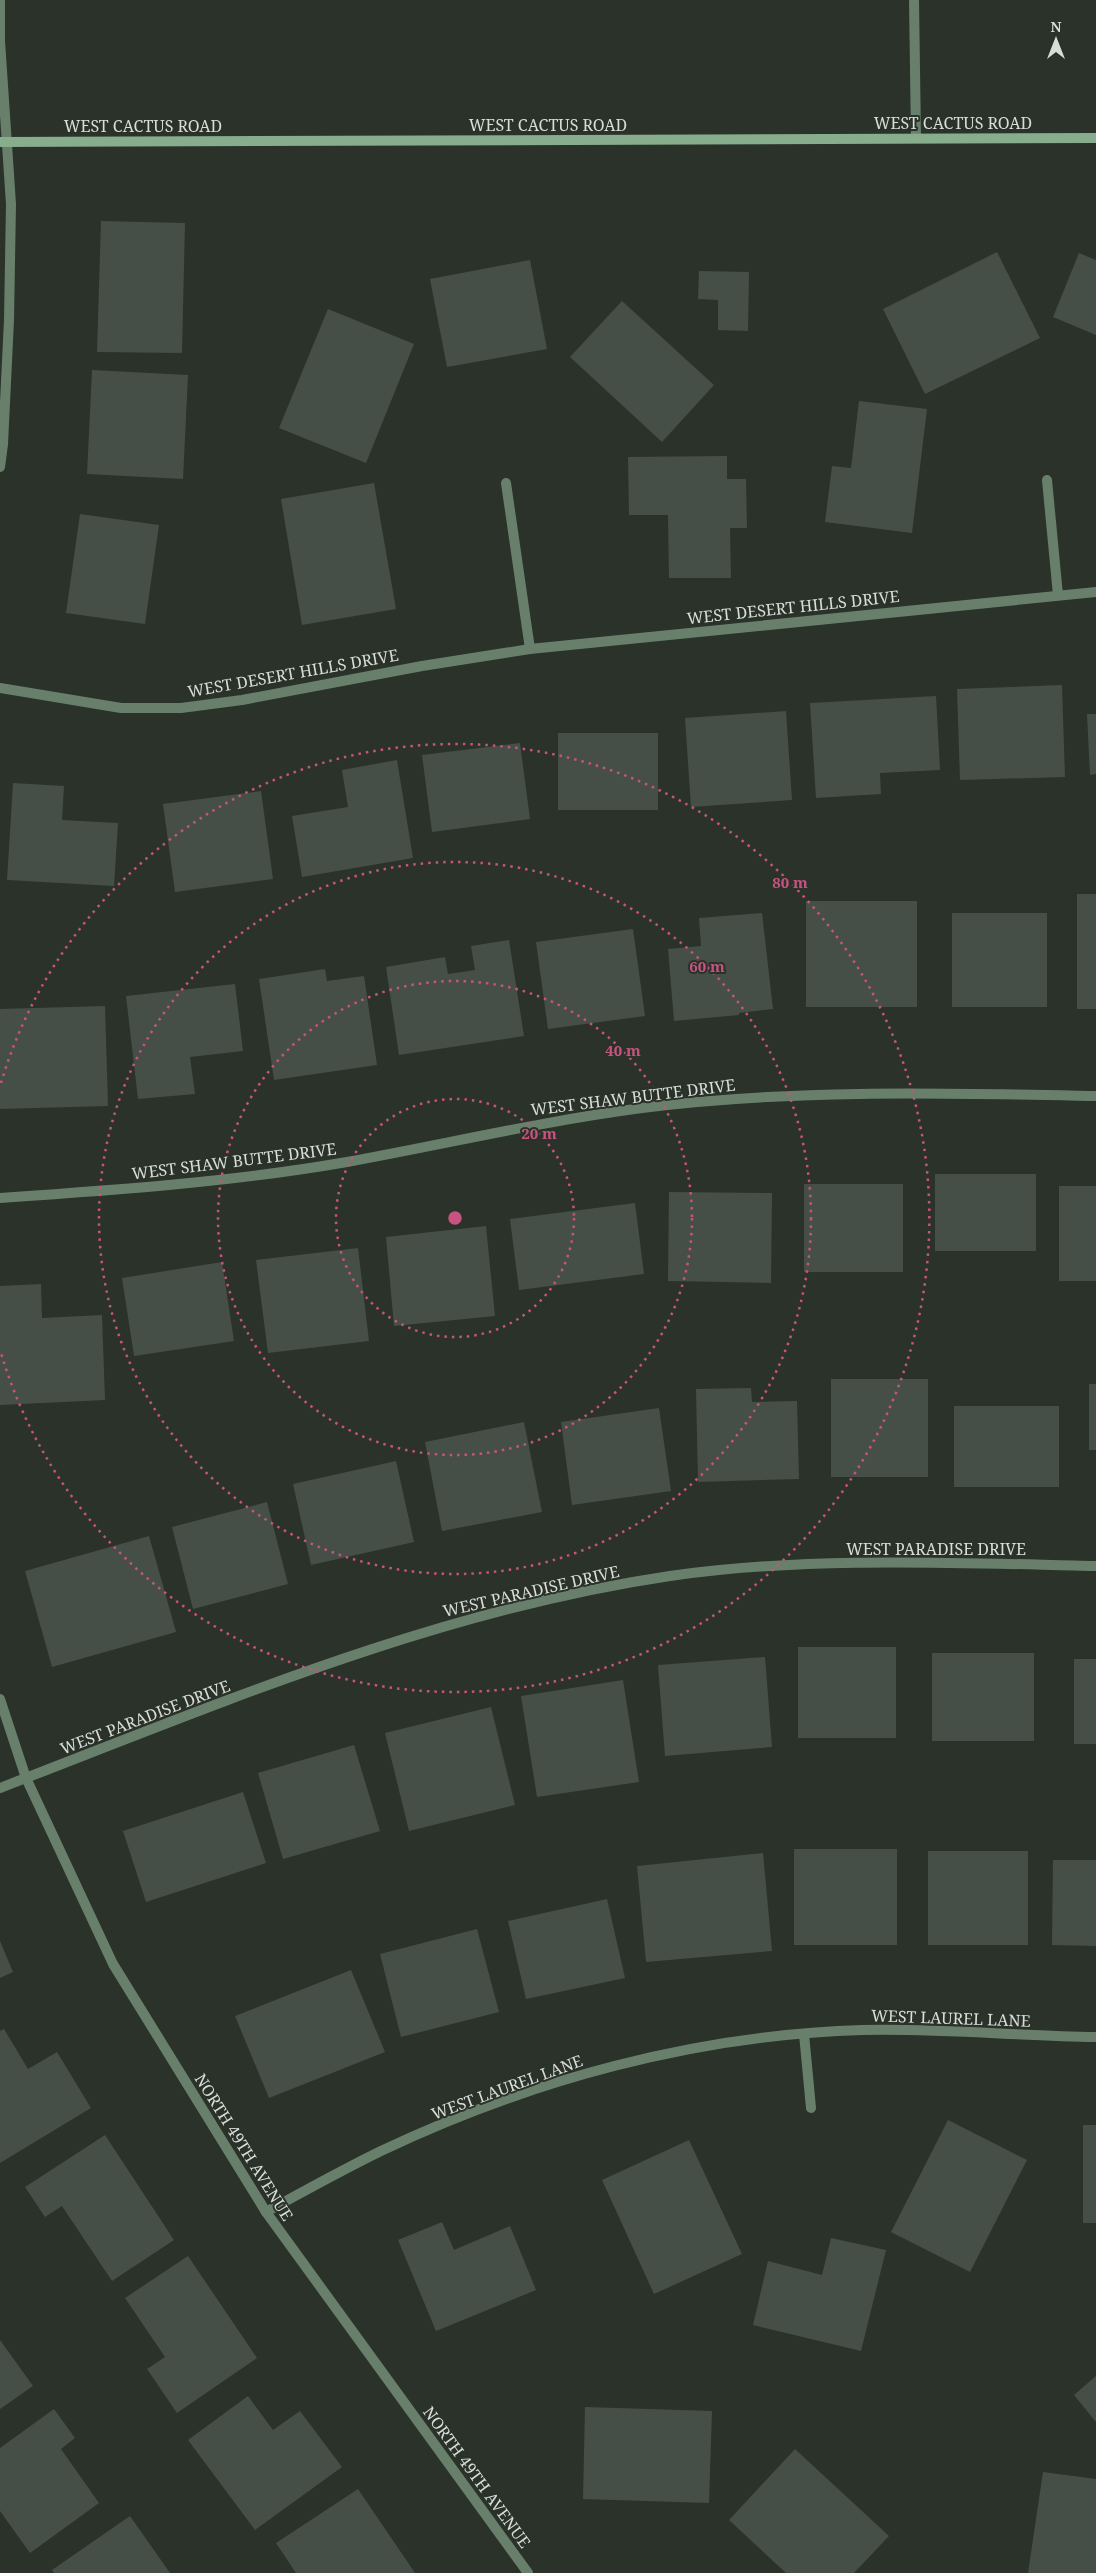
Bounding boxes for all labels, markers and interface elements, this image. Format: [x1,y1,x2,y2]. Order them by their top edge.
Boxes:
north arrow [1031,15,1081,65]
text: N [1050,17,1062,36]
street label: WEST CACTUS ROAD [874,112,1032,134]
street label: WEST CACTUS ROAD [469,114,627,136]
street label: WEST CACTUS ROAD [64,115,222,137]
street label: WEST DESERT HILLS DRIVE [686,585,900,629]
street label: WEST DESERT HILLS DRIVE [186,644,400,702]
text: 80 m [772,872,808,892]
text: 60 m [689,956,725,976]
text: 40 m [605,1040,641,1060]
street label: WEST SHAW BUTTE DRIVE [529,1074,737,1120]
text: 20 m [521,1123,557,1143]
street label: WEST SHAW BUTTE DRIVE [130,1138,338,1184]
centre of rings [446,1209,464,1227]
street label: WEST PARADISE DRIVE [846,1538,1026,1560]
street label: WEST PARADISE DRIVE [441,1560,621,1622]
street label: WEST PARADISE DRIVE [57,1674,233,1760]
street label: WEST LAUREL LANE [871,2004,1031,2032]
street label: WEST LAUREL LANE [428,2049,586,2125]
street label: NORTH 49TH AVENUE [190,2069,298,2225]
street label: NORTH 49TH AVENUE [418,2402,536,2552]

